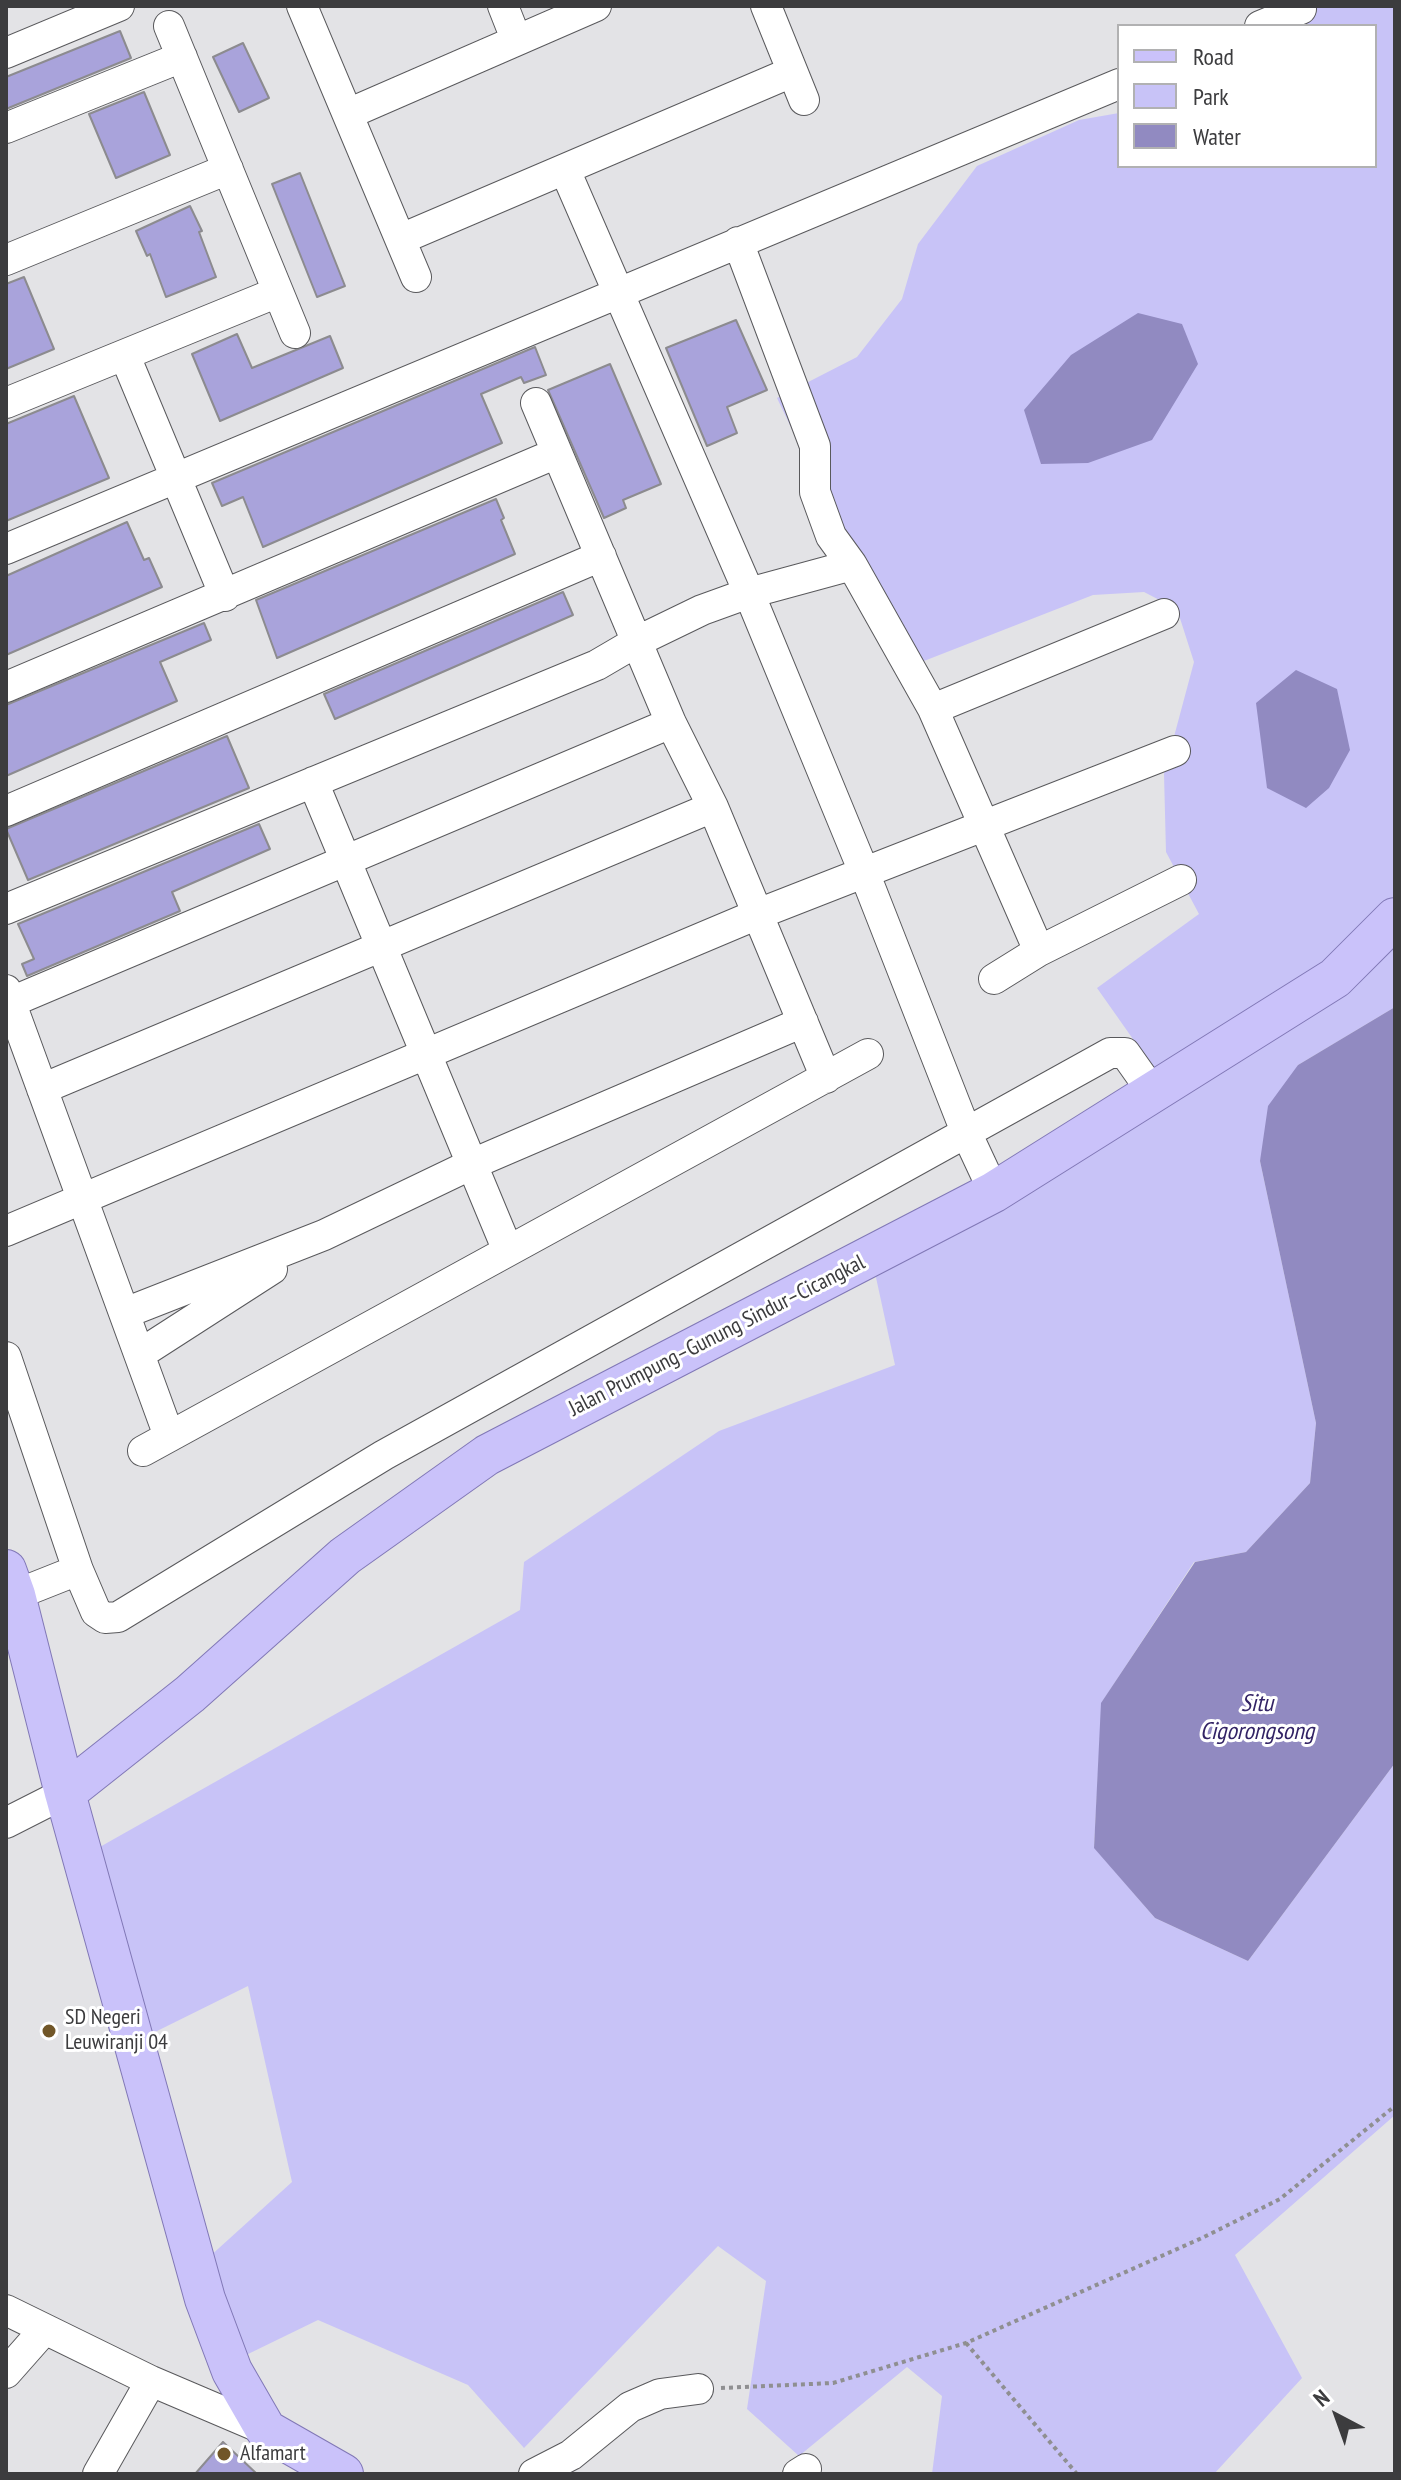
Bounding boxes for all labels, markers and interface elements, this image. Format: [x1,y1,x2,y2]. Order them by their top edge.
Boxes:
legend [1117,24,1377,168]
text: Road [1193,41,1234,72]
text: Park [1193,81,1229,112]
text: Water [1193,121,1241,152]
street label: Jalan Prumpung–Gunung Sindur–Cicangkal [565,1250,869,1422]
water label: Situ Cigorongsong [1200,1690,1314,1746]
place label: SD Negeri Leuwiranji 04 [65,2005,168,2056]
marker: SD Negeri Leuwiranji 04 [40,2022,58,2040]
north arrow [1297,2376,1377,2456]
text: N [1308,2383,1335,2412]
place label: Alfamart [240,2441,306,2467]
marker: Alfamart [215,2445,233,2463]

